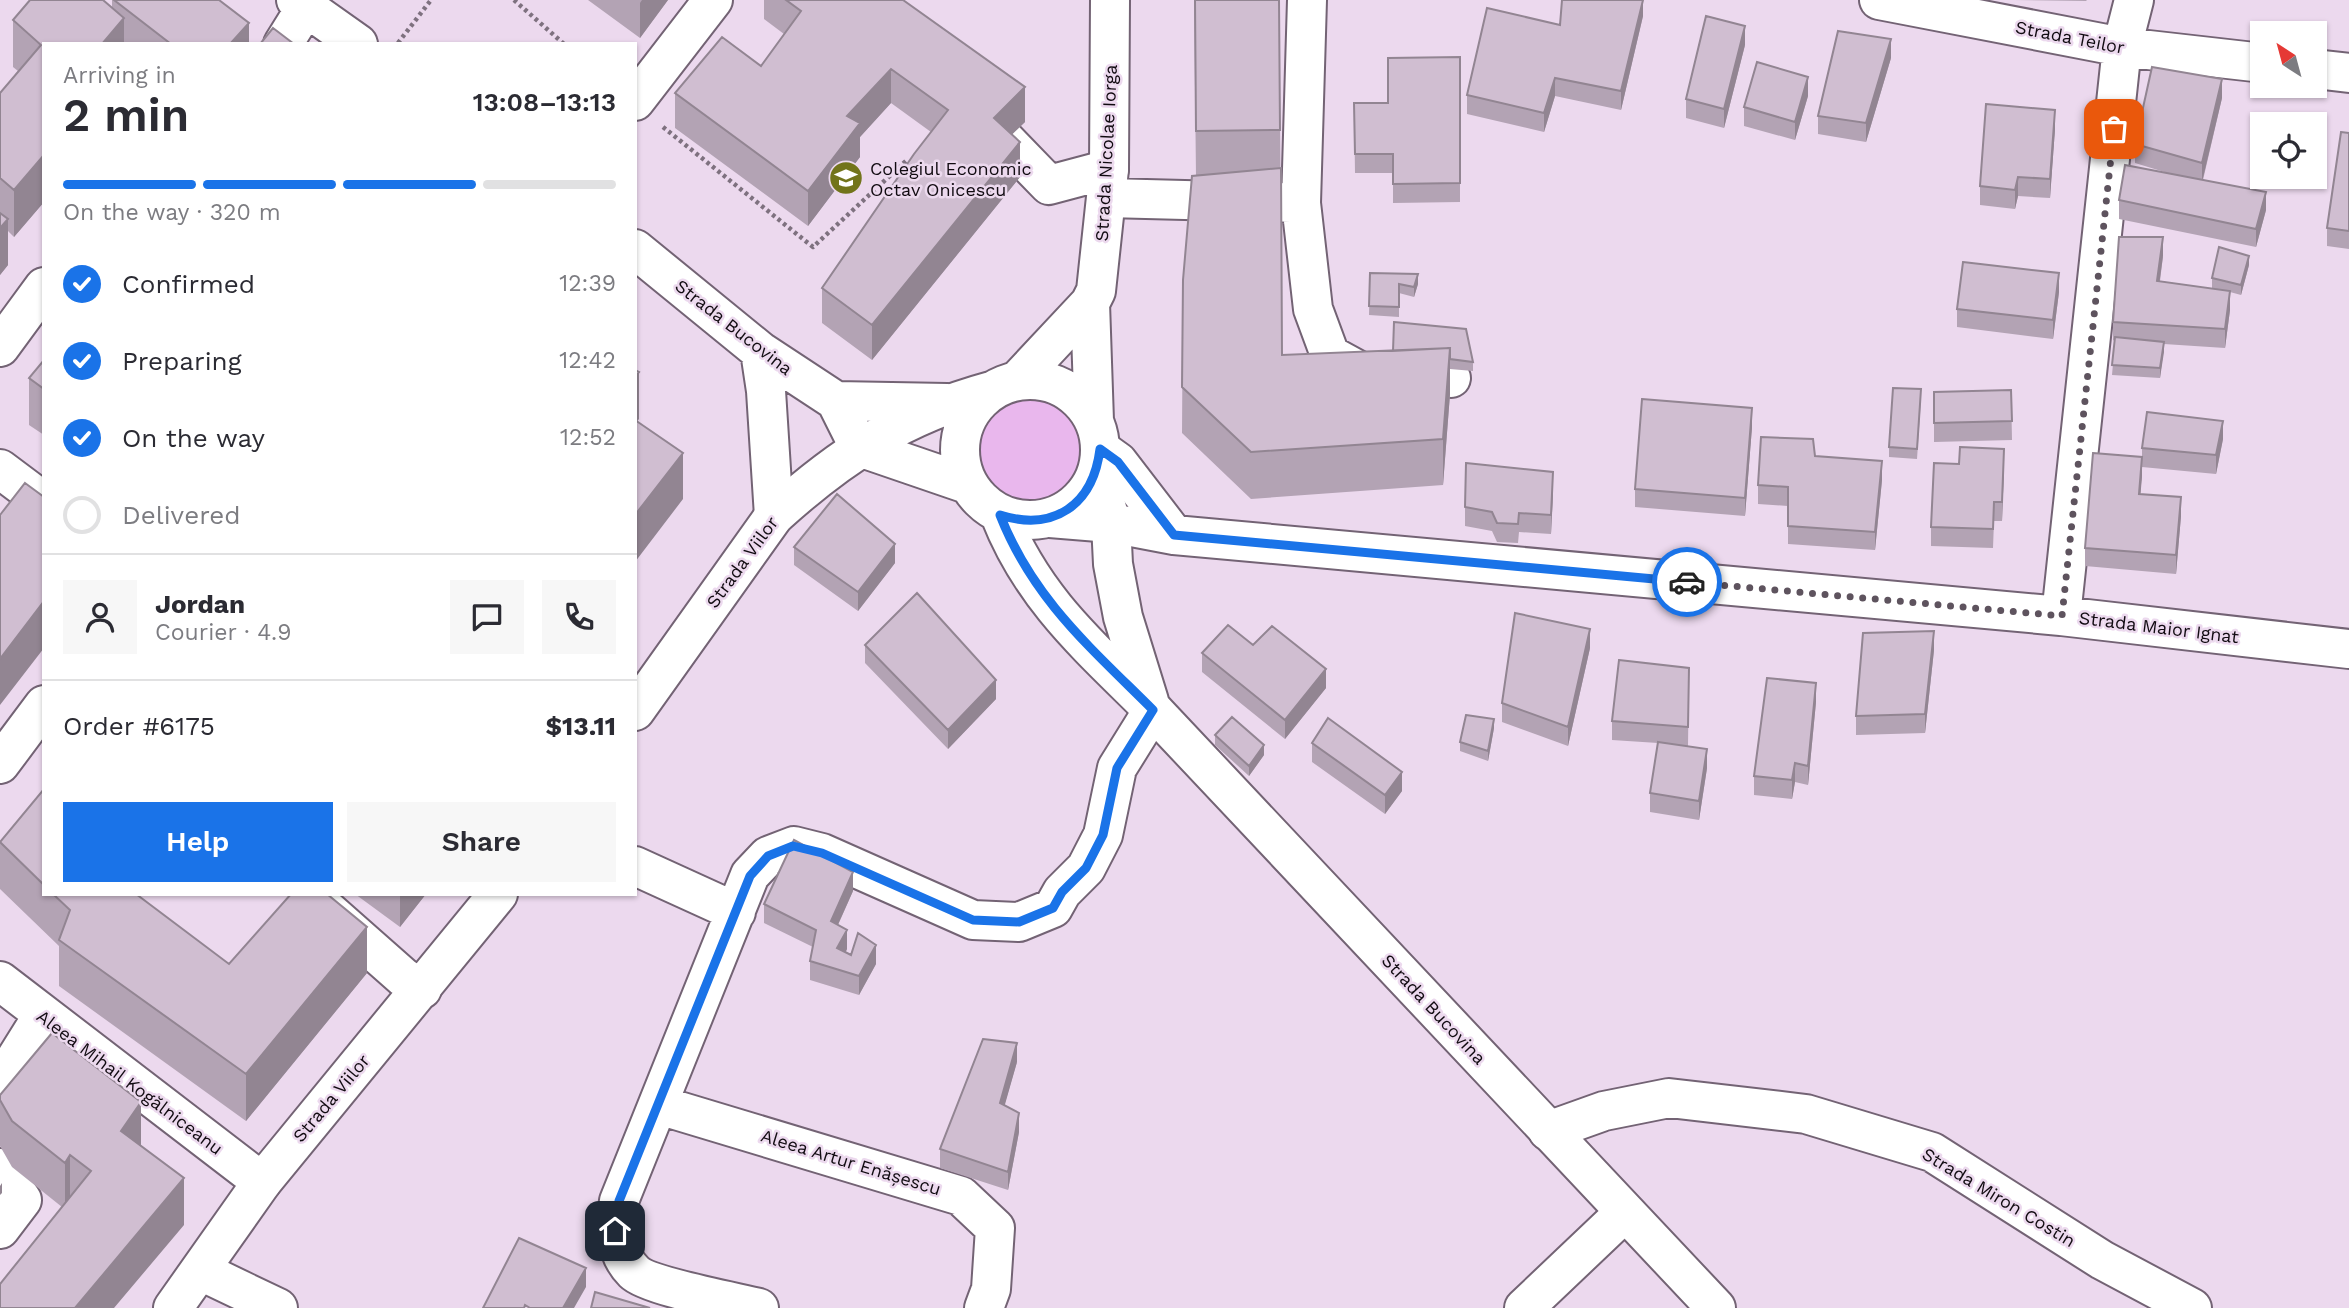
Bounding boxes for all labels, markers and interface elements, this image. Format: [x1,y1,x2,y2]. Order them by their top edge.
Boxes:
street label: Strada Teilor [2014,16,2126,58]
north arrow [2250,21,2328,98]
map controls [2250,21,2327,189]
text: Arriving in [63,62,176,89]
street label: Strada Nicolae Iorga [1091,64,1121,242]
text: 13:08–13:13 [473,87,616,117]
text: 2 min [63,88,189,142]
pin [2084,99,2144,159]
icon: bag [2095,110,2133,148]
button: locate [2250,112,2327,189]
place label: Colegiul Economic Octav Onicescu [870,158,1032,200]
school or university icon: Colegiul Economic Octav Onicescu [827,159,865,197]
text: On the way · 320 m [63,199,281,226]
icon: check [63,265,101,303]
text: Confirmed [122,269,255,299]
text: 12:39 [559,270,616,297]
street label: Strada Bucovina [671,275,797,379]
icon: check [63,342,101,380]
text: Preparing [122,346,242,376]
text: 12:42 [559,347,616,374]
icon: check [63,419,101,457]
text: On the way [122,423,265,453]
text: 12:52 [560,424,616,451]
text: Delivered [122,500,241,530]
street label: Strada Viilor [702,512,782,612]
courier [1652,547,1722,617]
icon: car [1668,563,1706,601]
button: person [63,580,137,654]
button: chat [450,580,524,654]
button: phone [542,580,616,654]
text: Jordan [155,589,245,619]
street label: Strada Maior Ignat [2078,607,2241,647]
text: Courier · 4.9 [155,619,291,646]
text: Order #6175 [63,711,215,741]
text: $13.11 [545,711,616,741]
button: Help [63,802,333,882]
button: Share [347,802,616,882]
street label: Strada Bucovina [1378,950,1490,1068]
street label: Aleea Mihail Kogălniceanu [33,1005,227,1159]
street label: Strada Viilor [288,1050,374,1146]
street label: Aleea Artur Enășescu [758,1125,944,1199]
street label: Strada Miron Costin [1919,1143,2079,1251]
pin [585,1201,645,1261]
icon: home [596,1212,634,1250]

